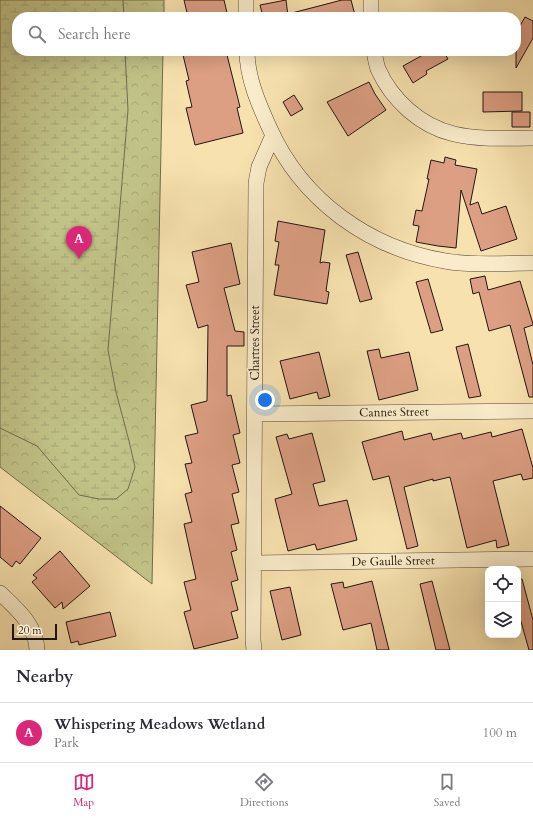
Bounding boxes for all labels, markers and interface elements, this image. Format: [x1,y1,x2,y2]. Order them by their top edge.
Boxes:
search box [12,12,521,56]
icon: search [26,23,48,45]
text: Search here [58,24,131,44]
pin: A [66,226,92,259]
street label: Chartres Street [247,305,263,381]
your location [255,390,275,410]
street label: Cannes Street [359,403,429,421]
street label: De Gaulle Street [351,552,435,570]
map controls [485,566,521,638]
button: locate [485,566,521,602]
button: layers [485,602,521,638]
scale bar [12,622,57,641]
text: 20 m [18,623,42,638]
text: Nearby [16,665,73,688]
text: Whispering Meadows Wetland [54,714,265,734]
text: A [24,724,34,742]
text: 100 m [483,724,517,742]
text: Park [54,734,79,752]
tab: Map [73,771,95,810]
tab: Directions [240,771,288,810]
tab: Saved [434,771,460,810]

